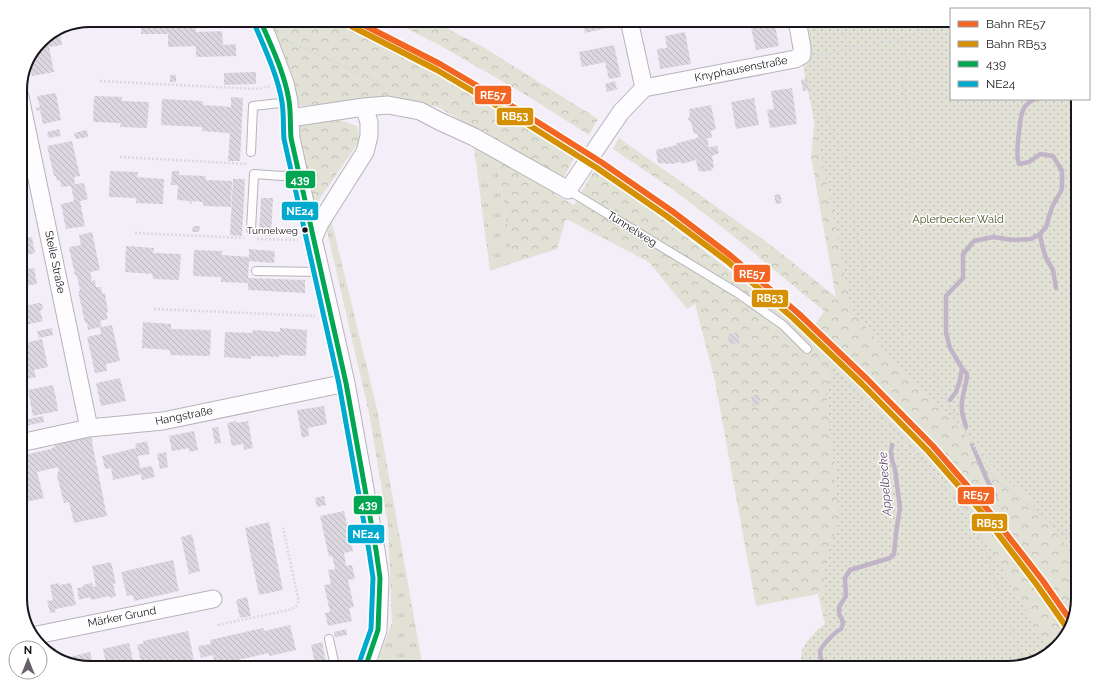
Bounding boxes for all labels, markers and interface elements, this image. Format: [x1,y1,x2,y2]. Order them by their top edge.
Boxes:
legend [950,8,1090,100]
text: Bahn RE57 [986,17,1046,31]
text: Bahn RB53 [986,37,1046,51]
street label: Knyphausenstraße [693,53,789,84]
text: 439 [986,57,1006,71]
text: NE24 [986,77,1016,91]
line badge: RE57 [474,85,512,105]
text: RE57 [480,89,507,102]
line badge: RB53 [496,107,534,126]
text: RB53 [501,110,529,123]
line badge: 439 [285,170,316,189]
text: 439 [291,174,310,187]
line badge: NE24 [281,201,319,221]
text: NE24 [286,205,314,218]
street label: Tunnelweg [605,209,659,249]
park label: Aplerbecker Wald [912,213,1004,226]
place label: Tunnelweg [247,225,298,236]
marker: Tunnelweg [300,225,310,235]
street label: Steile Straße [42,229,68,295]
line badge: RE57 [733,264,771,283]
text: RE57 [739,268,766,281]
line badge: RB53 [751,289,789,308]
text: RB53 [756,292,784,305]
street label: Hangstraße [154,404,215,428]
water label: Appelbecke [876,451,894,518]
line badge: RE57 [957,486,995,505]
text: RE57 [963,489,990,502]
line badge: 439 [353,495,383,515]
text: 439 [359,499,378,512]
line badge: RB53 [971,513,1008,532]
text: RB53 [976,517,1004,530]
line badge: NE24 [347,524,385,544]
text: NE24 [352,528,380,541]
street label: Märker Grund [87,604,157,630]
north arrow [8,640,48,680]
text: N [24,644,32,657]

